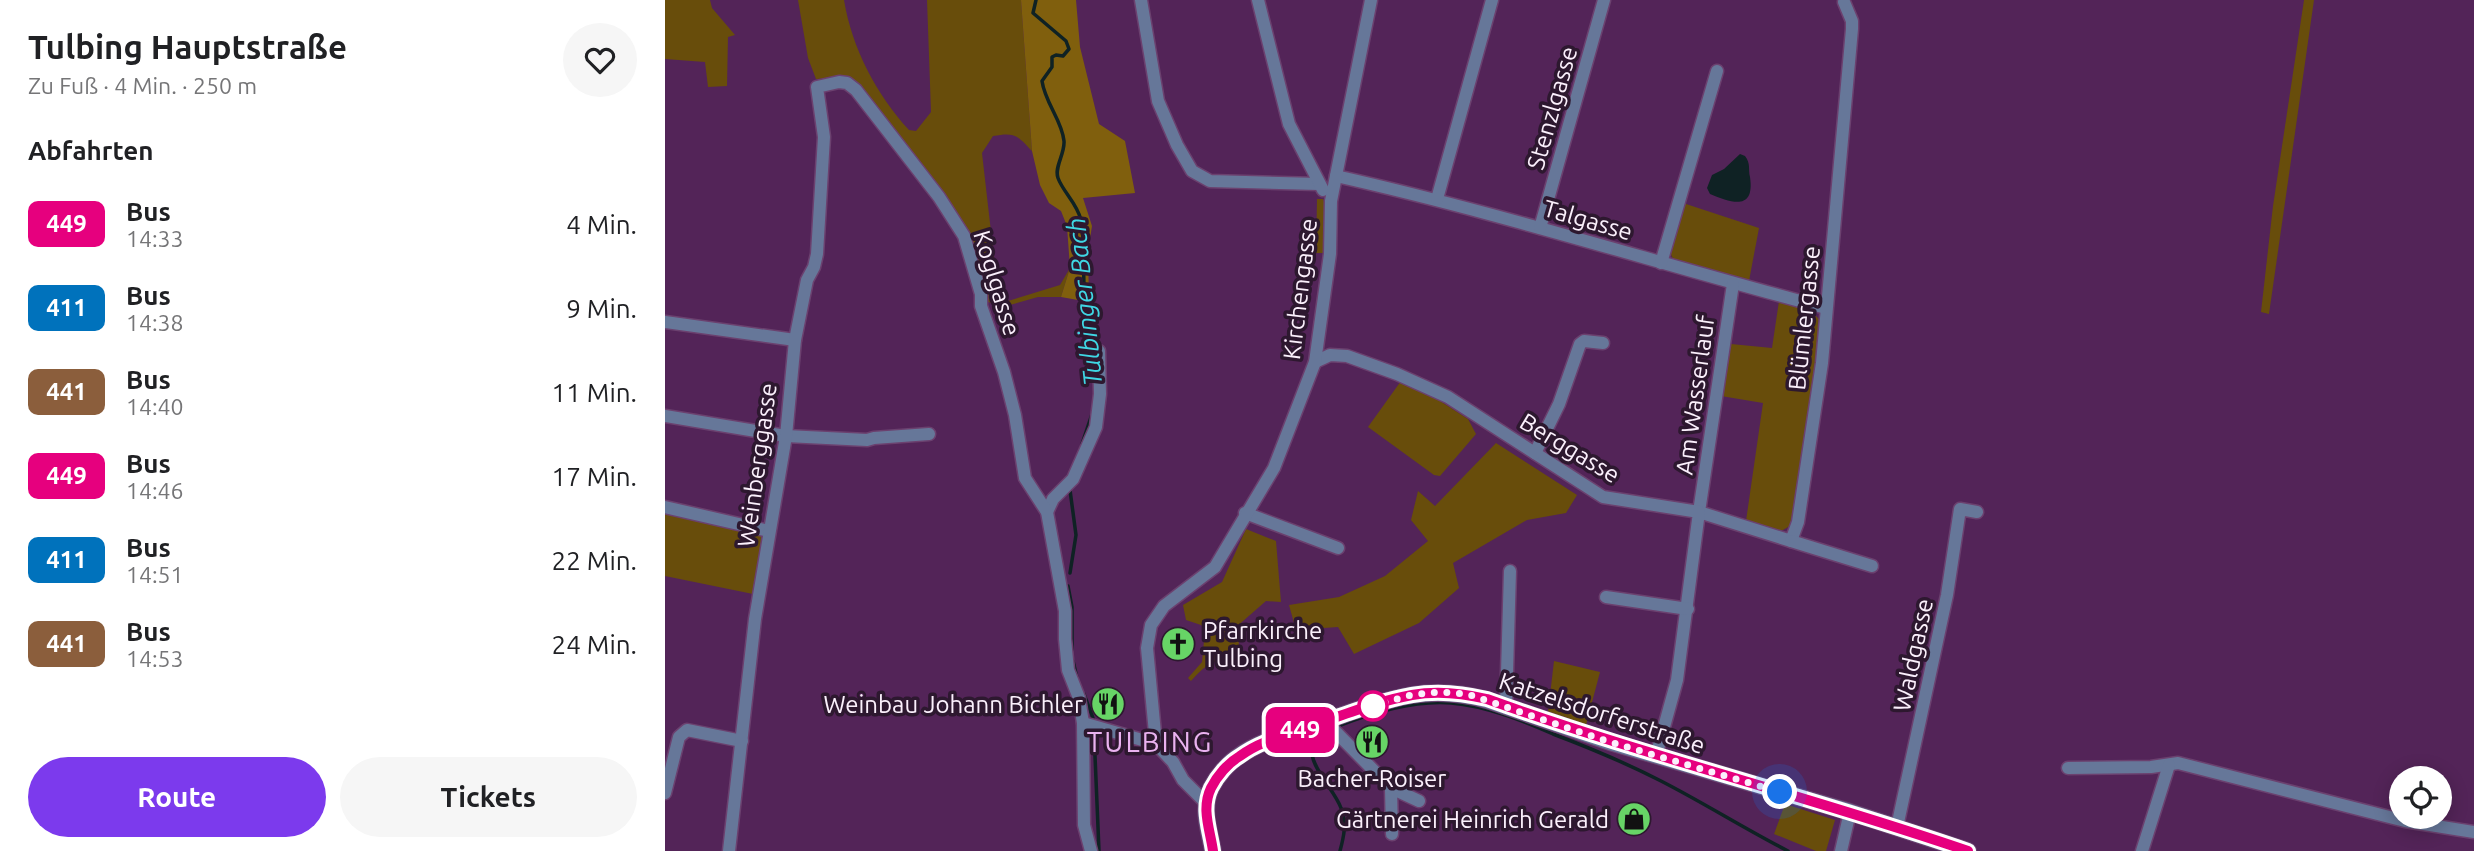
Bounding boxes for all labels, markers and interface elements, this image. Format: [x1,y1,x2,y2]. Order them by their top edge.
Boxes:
button: heart [563,23,637,97]
text: Tulbing Hauptstraße [28,28,347,65]
street label: Stenzlgasse [1522,43,1582,173]
text: Zu Fuß · 4 Min. · 250 m [28,73,257,98]
text: Abfahrten [28,136,153,165]
street label: Talgasse [1540,194,1636,246]
text: Bus [126,197,171,226]
text: 449 [46,210,87,237]
text: 4 Min. [566,210,637,239]
water label: Tulbinger Bach [1061,216,1107,388]
street label: Kirchengasse [1278,217,1322,361]
text: 14:33 [126,226,184,251]
street label: Koglgasse [968,227,1026,339]
street label: Blümlergasse [1783,245,1825,391]
text: Bus [126,281,171,310]
text: 411 [46,294,87,321]
text: 9 Min. [566,294,637,323]
text: 14:38 [126,310,184,335]
street label: Am Wasserlauf [1670,313,1720,476]
text: Bus [126,365,171,394]
text: 441 [46,378,87,405]
text: 11 Min. [552,378,637,407]
street label: Weinberggasse [732,381,782,549]
text: 14:40 [126,394,184,419]
street label: Berggasse [1515,408,1625,488]
text: Bus [126,449,171,478]
text: 449 [46,462,87,489]
text: 17 Min. [552,462,637,491]
text: 14:46 [126,478,184,503]
text: Bus [126,533,171,562]
text: 411 [46,546,87,573]
text: 22 Min. [552,546,637,575]
text: 14:51 [126,562,184,587]
street label: Waldgasse [1888,596,1938,714]
text: Bus [126,617,171,646]
place label: Pfarrkirche Tulbing [1203,617,1322,672]
church icon: Pfarrkirche Tulbing [1159,625,1197,663]
text: 441 [46,630,87,657]
text: 24 Min. [552,630,637,659]
text: 14:53 [126,646,184,671]
street label: Katzelsdorferstraße [1496,667,1708,759]
restaurant icon: Weinbau Johann Bichler [1089,685,1127,723]
place label: Weinbau Johann Bichler [823,691,1083,718]
unlabelled marker [1358,691,1388,721]
line badge: 449 [1260,707,1340,753]
text: 449 [1280,716,1320,743]
restaurant icon: Bacher-Roiser [1353,723,1391,761]
district label: TULBING [1087,726,1213,757]
button: Route [28,757,326,837]
button: Tickets [340,757,637,837]
place label: Bacher-Roiser [1298,765,1446,792]
map controls [2389,766,2452,829]
button: locate [2389,766,2452,829]
your location [1762,774,1797,809]
shop icon: Gärtnerei Heinrich Gerald [1615,800,1653,838]
place label: Gärtnerei Heinrich Gerald [1336,806,1609,833]

